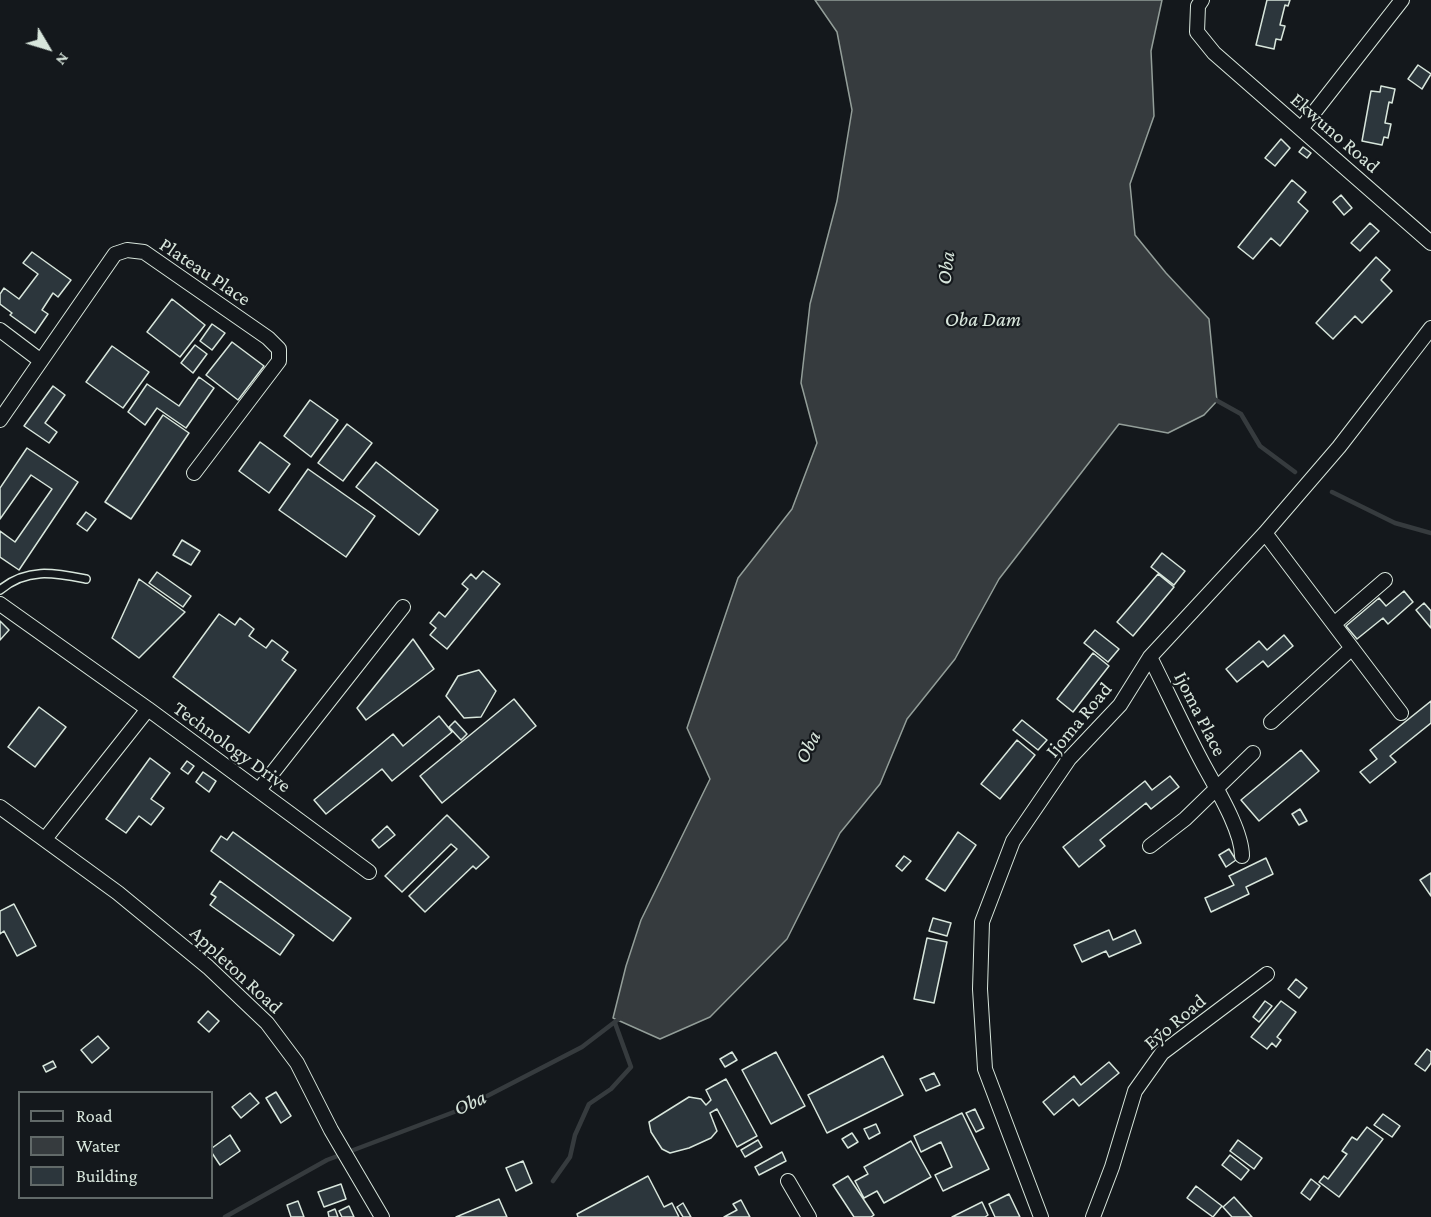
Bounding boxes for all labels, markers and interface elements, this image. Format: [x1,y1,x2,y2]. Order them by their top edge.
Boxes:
north arrow [18,18,78,78]
text: N [53,50,73,69]
street label: Ekwuno Road [1285,88,1385,178]
street label: Plateau Place [155,233,255,311]
water label: Oba [931,250,961,286]
water label: Oba Dam [945,307,1021,333]
street label: Ijoma Place [1169,668,1231,760]
street label: Ijoma Road [1041,678,1117,762]
street label: Technology Drive [168,696,296,798]
water label: Oba [789,726,827,768]
street label: Appleton Road [185,921,287,1019]
street label: Eyo Road [1139,989,1211,1055]
water label: Oba [450,1085,490,1121]
legend [18,1091,213,1199]
text: Road [76,1106,113,1126]
text: Water [76,1136,120,1156]
text: Building [76,1166,137,1186]

